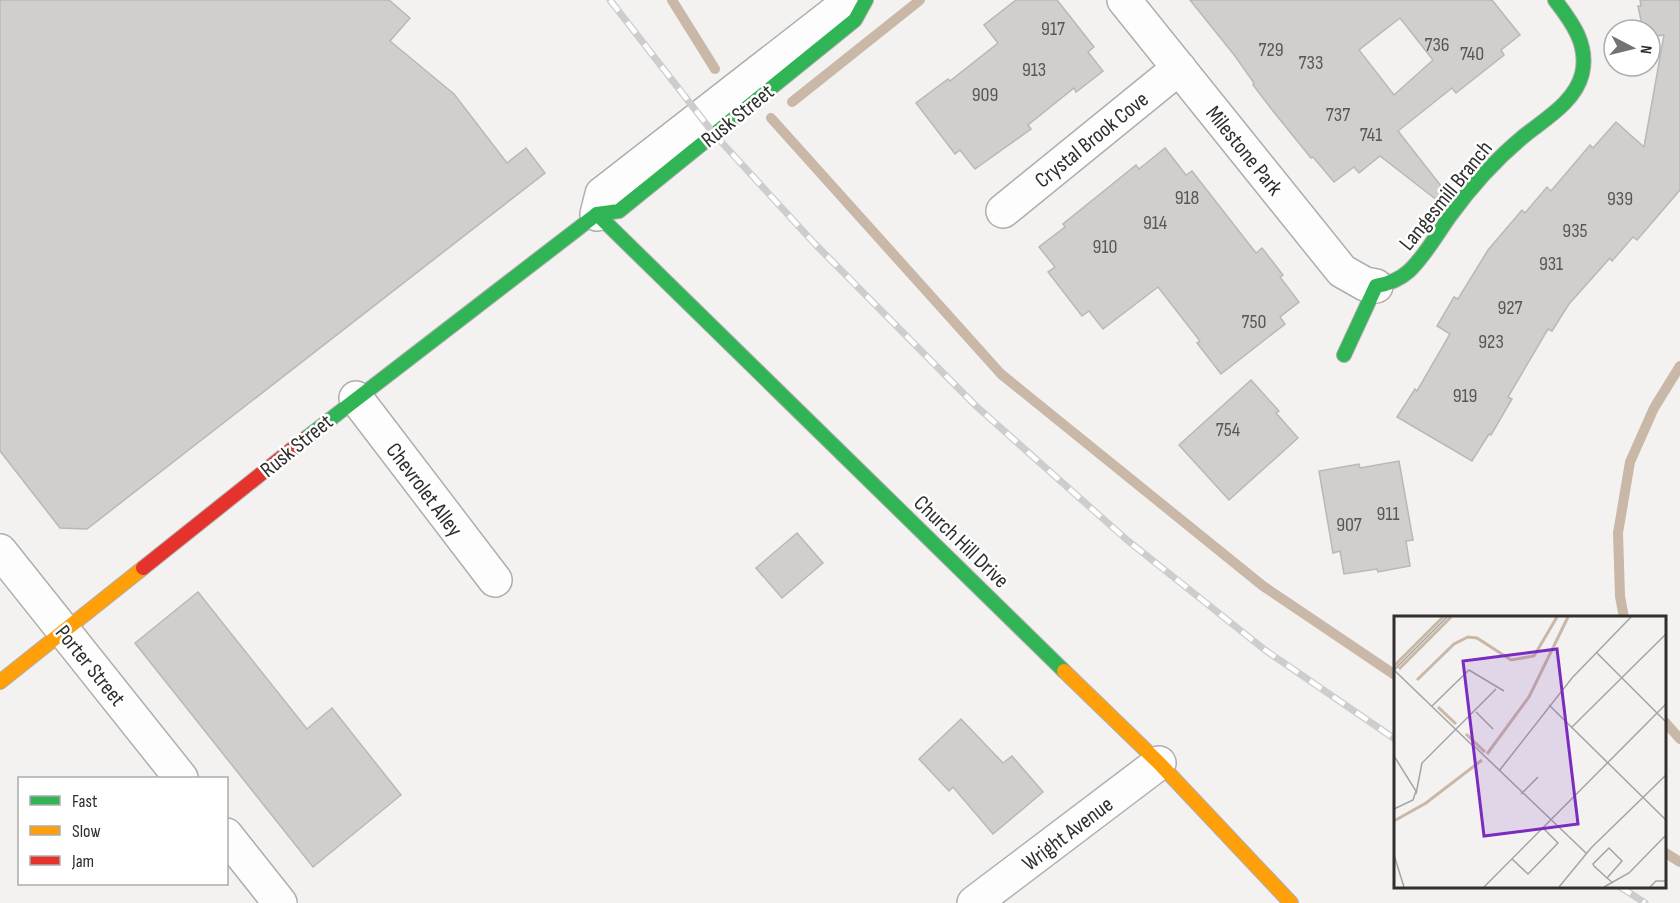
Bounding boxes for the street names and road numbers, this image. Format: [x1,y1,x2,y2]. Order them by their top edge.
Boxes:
street label: Rusk Street [696,79,780,154]
street label: Crystal Brook Cove [1030,86,1154,194]
street label: Milestone Park [1199,101,1289,202]
street label: Langesmill Branch [1394,136,1499,256]
street label: Rusk Street [255,409,339,484]
street label: Chevrolet Alley [380,438,468,543]
street label: Church Hill Drive [908,490,1014,594]
street label: Porter Street [49,620,131,712]
street label: Wright Avenue [1017,791,1119,877]

